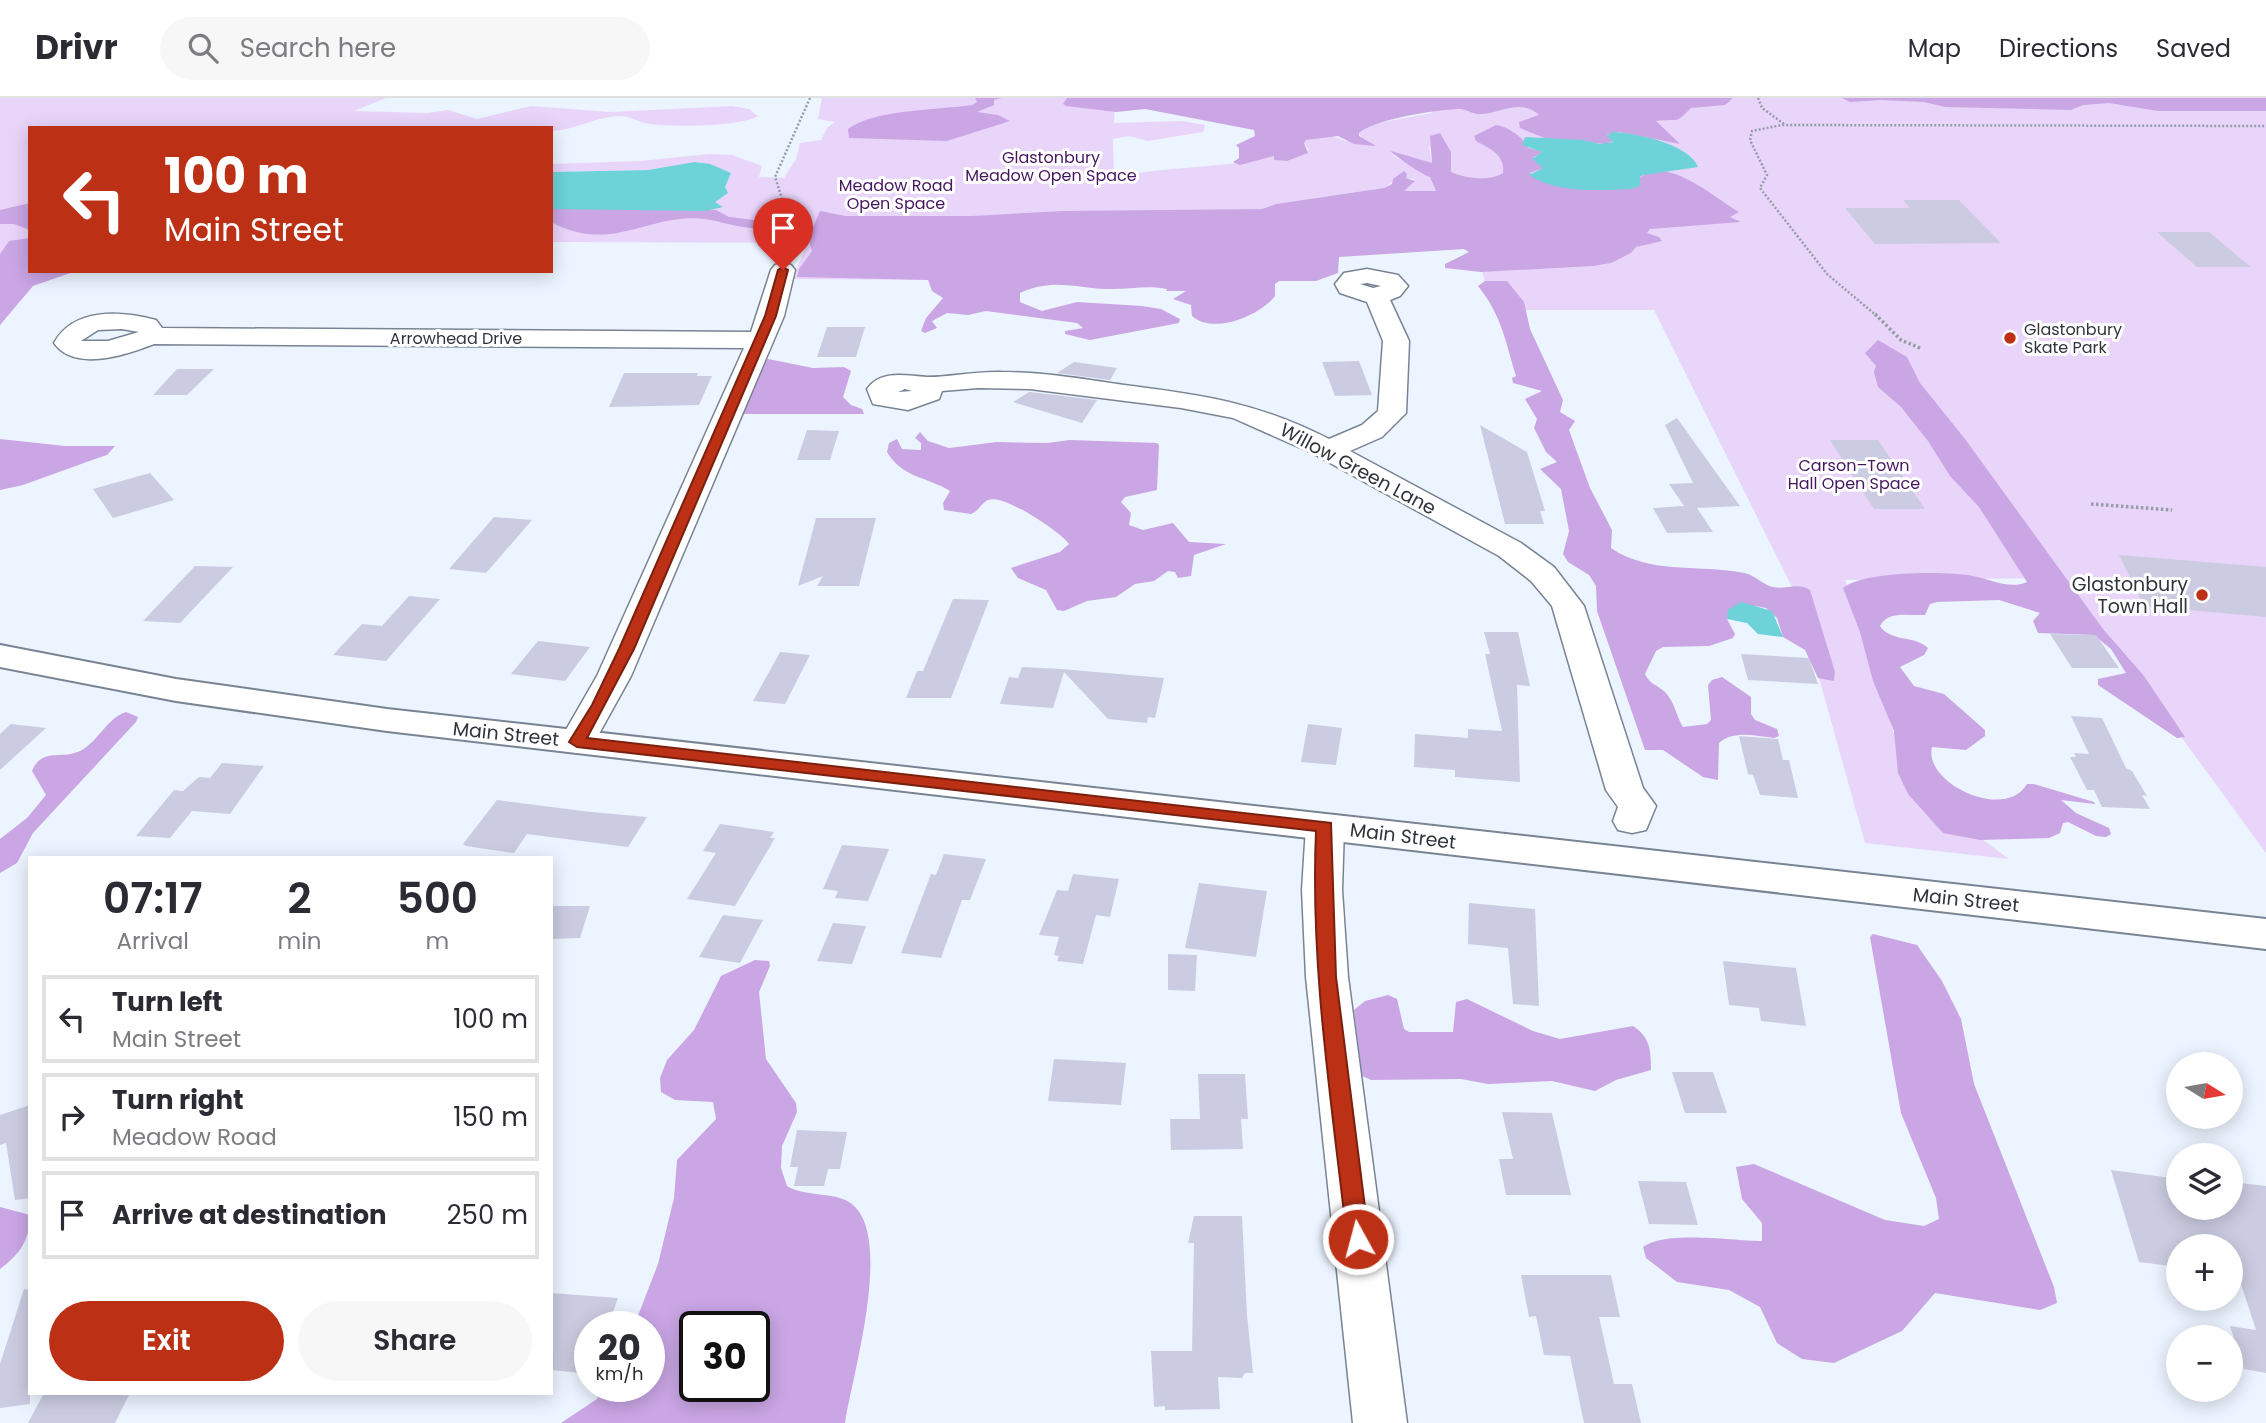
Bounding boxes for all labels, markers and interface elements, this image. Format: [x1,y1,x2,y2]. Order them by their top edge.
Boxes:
search box [160,17,650,80]
text: Drivr [35,24,118,71]
icon: search [184,29,222,67]
text: Search here [240,30,396,66]
text: Map [1908,32,1961,65]
text: Directions [1999,32,2118,65]
text: Saved [2156,32,2231,65]
text: 100 m [164,142,309,210]
park label: Glastonbury Meadow Open Space [965,146,1137,187]
icon: left [49,154,140,245]
park label: Meadow Road Open Space [839,174,953,215]
pin [753,198,813,270]
text: Main Street [164,207,344,252]
icon: arrive [764,209,802,247]
place label: Glastonbury Skate Park [2024,318,2122,359]
street label: Arrowhead Drive [390,327,522,350]
marker: Glastonbury Skate Park [2002,330,2018,346]
street label: Willow Green Lane [1275,416,1441,522]
park label: Carson–Town Hall Open Space [1788,454,1920,495]
place label: Glastonbury Town Hall [2072,571,2188,620]
marker: Glastonbury Town Hall [2194,587,2210,603]
street label: Main Street [452,715,561,753]
street label: Main Street [1348,816,1458,856]
text: 07:17 [103,869,202,928]
text: 2 [288,869,312,928]
text: 500 [397,869,478,928]
street label: Main Street [1912,881,2021,919]
text: Arrival [117,925,189,957]
text: min [278,925,322,957]
text: m [425,925,449,957]
text: Turn left [112,984,223,1020]
icon: left [53,1000,91,1038]
text: 100 m [453,1001,528,1037]
text: Main Street [112,1023,241,1055]
north arrow [2166,1052,2244,1129]
map controls [2166,1052,2243,1402]
text: Turn right [112,1082,244,1118]
icon: right [53,1098,91,1136]
text: 150 m [453,1099,528,1135]
text: Meadow Road [112,1121,277,1153]
button: layers [2166,1143,2243,1220]
icon: arrive [53,1196,91,1234]
text: Arrive at destination [112,1197,387,1233]
text: 250 m [447,1197,528,1233]
position arrow [1321,1202,1395,1276]
button: + [2166,1234,2243,1311]
button: Exit [49,1301,284,1381]
button: Share [298,1301,532,1381]
speed limit sign: 30 [679,1311,770,1402]
text: 20 [598,1323,641,1372]
button: − [2166,1325,2243,1402]
text: km/h [596,1361,643,1386]

